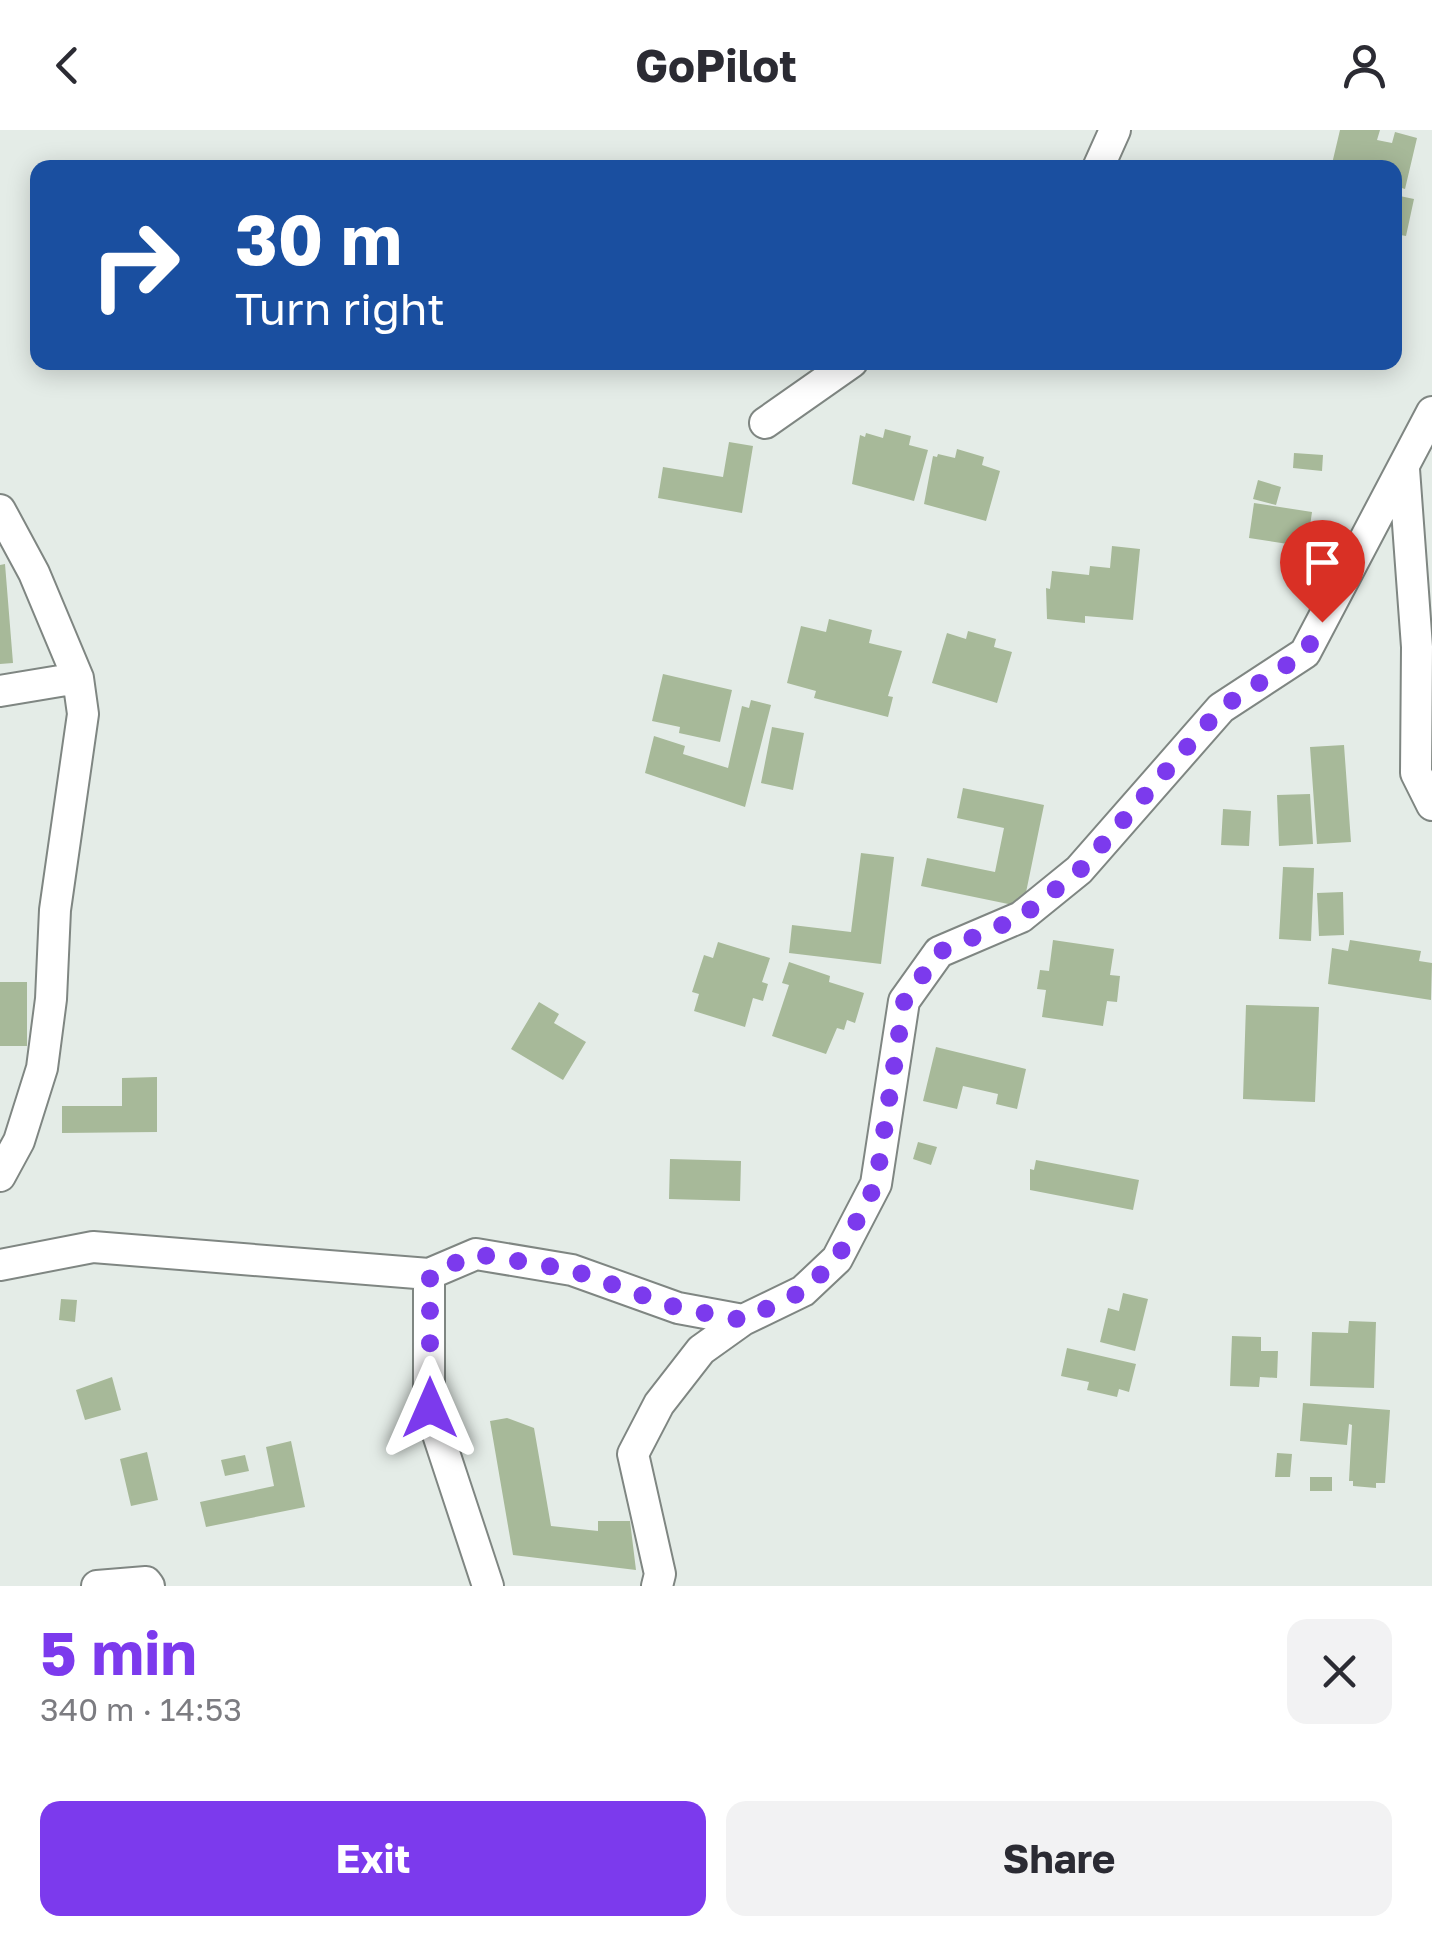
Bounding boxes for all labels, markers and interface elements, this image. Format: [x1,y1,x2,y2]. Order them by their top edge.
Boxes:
icon: back [40,38,95,93]
text: GoPilot [635,38,797,92]
icon: person [1337,38,1392,93]
text: 30 m [235,196,402,280]
icon: right [70,200,200,330]
text: Turn right [235,281,445,335]
pin [1280,520,1365,623]
icon: arrive [1295,535,1350,590]
position arrow [378,1356,482,1460]
text: 5 min [40,1616,197,1688]
button: close [1287,1619,1392,1724]
text: 340 m · 14:53 [40,1690,242,1728]
button: Exit [40,1801,706,1916]
button: Share [726,1801,1392,1916]

